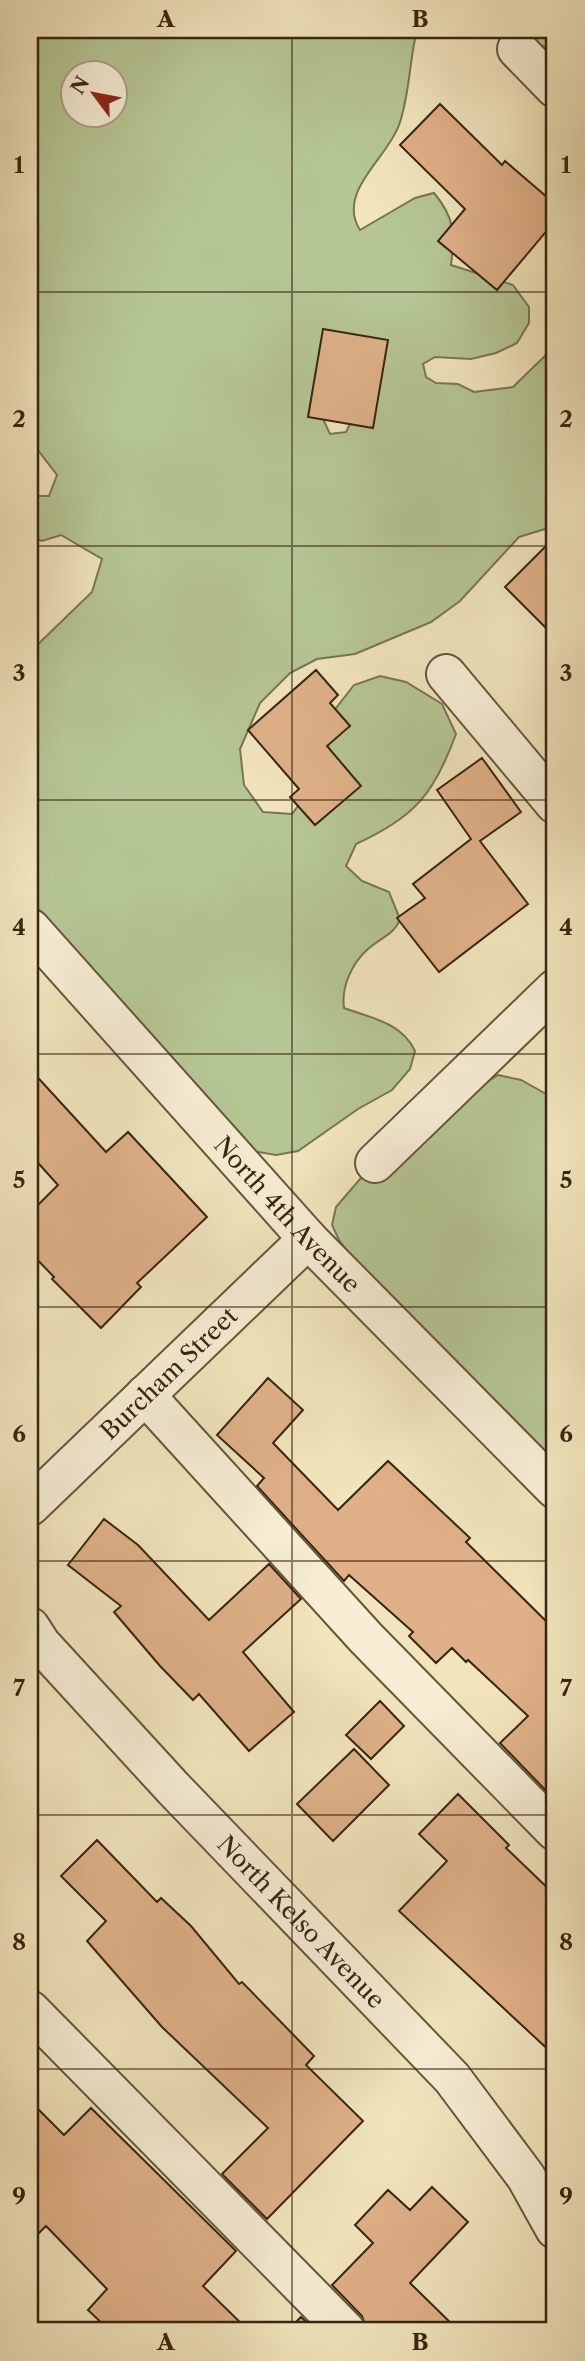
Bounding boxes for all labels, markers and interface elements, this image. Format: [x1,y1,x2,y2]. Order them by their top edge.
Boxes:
text: A [156,5,176,33]
text: B [411,5,429,33]
north arrow [60,60,130,130]
text: N [66,72,94,98]
text: 1 [14,151,25,179]
text: 1 [561,151,572,179]
text: 2 [12,405,26,433]
text: 2 [559,405,573,433]
text: 3 [13,659,26,687]
text: 3 [560,659,573,687]
text: 4 [12,913,26,941]
text: 4 [559,913,573,941]
street label: North 4th Avenue [208,1130,367,1298]
text: 5 [13,1166,25,1194]
text: 5 [560,1166,572,1194]
street label: Burcham Street [94,1300,243,1445]
text: 6 [12,1420,26,1448]
text: 6 [559,1420,573,1448]
text: 7 [13,1674,25,1702]
text: 7 [560,1674,572,1702]
street label: North Kelso Avenue [212,1829,391,2014]
text: 8 [12,1928,26,1956]
text: 8 [559,1928,573,1956]
text: 9 [12,2182,26,2210]
text: 9 [559,2182,573,2210]
text: A [156,2328,176,2356]
text: B [411,2328,429,2356]

